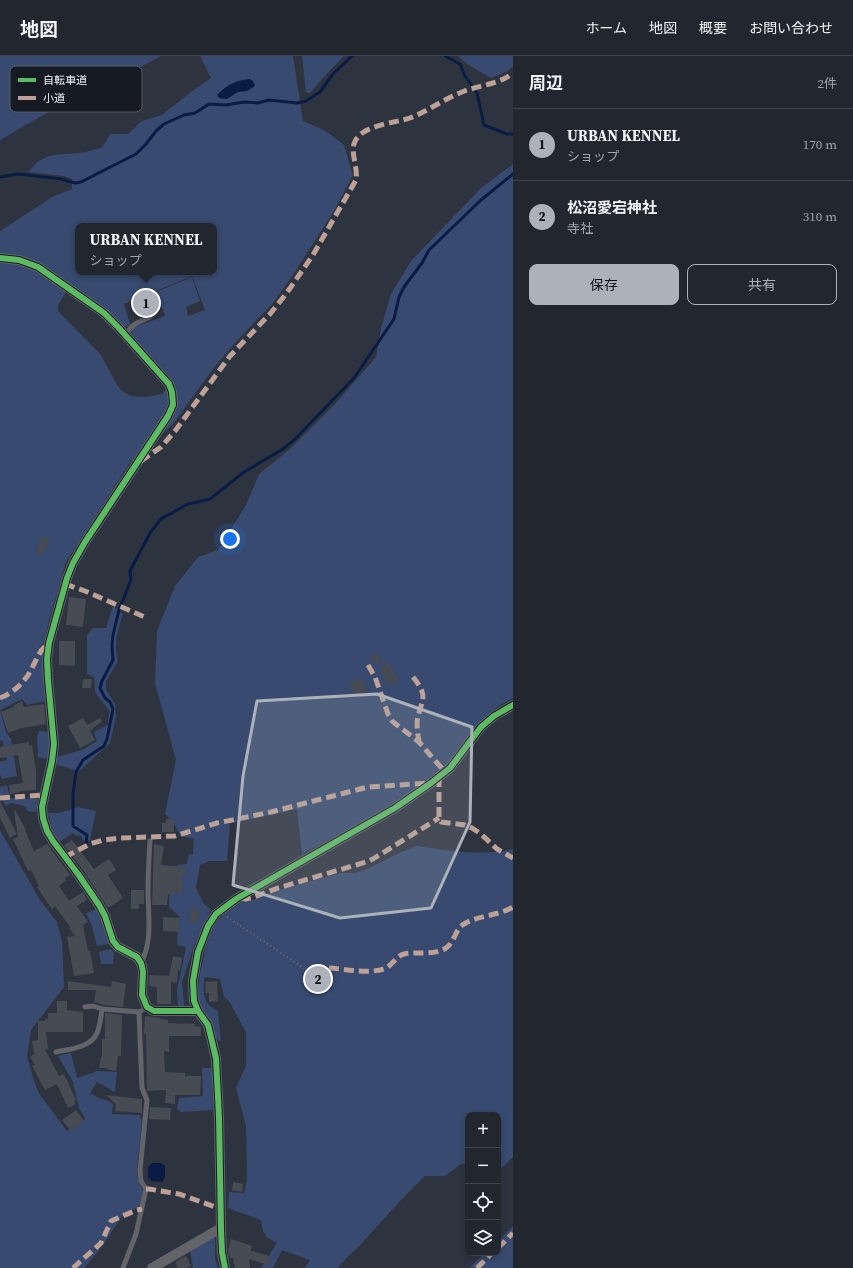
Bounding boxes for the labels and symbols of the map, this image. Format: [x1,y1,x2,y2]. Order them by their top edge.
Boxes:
legend [10,66,142,112]
text: 自転車道 [43,73,87,88]
text: 小道 [43,91,65,106]
pin: 1 [133,288,159,318]
your location [220,529,240,549]
pin: 2 [305,964,331,994]

